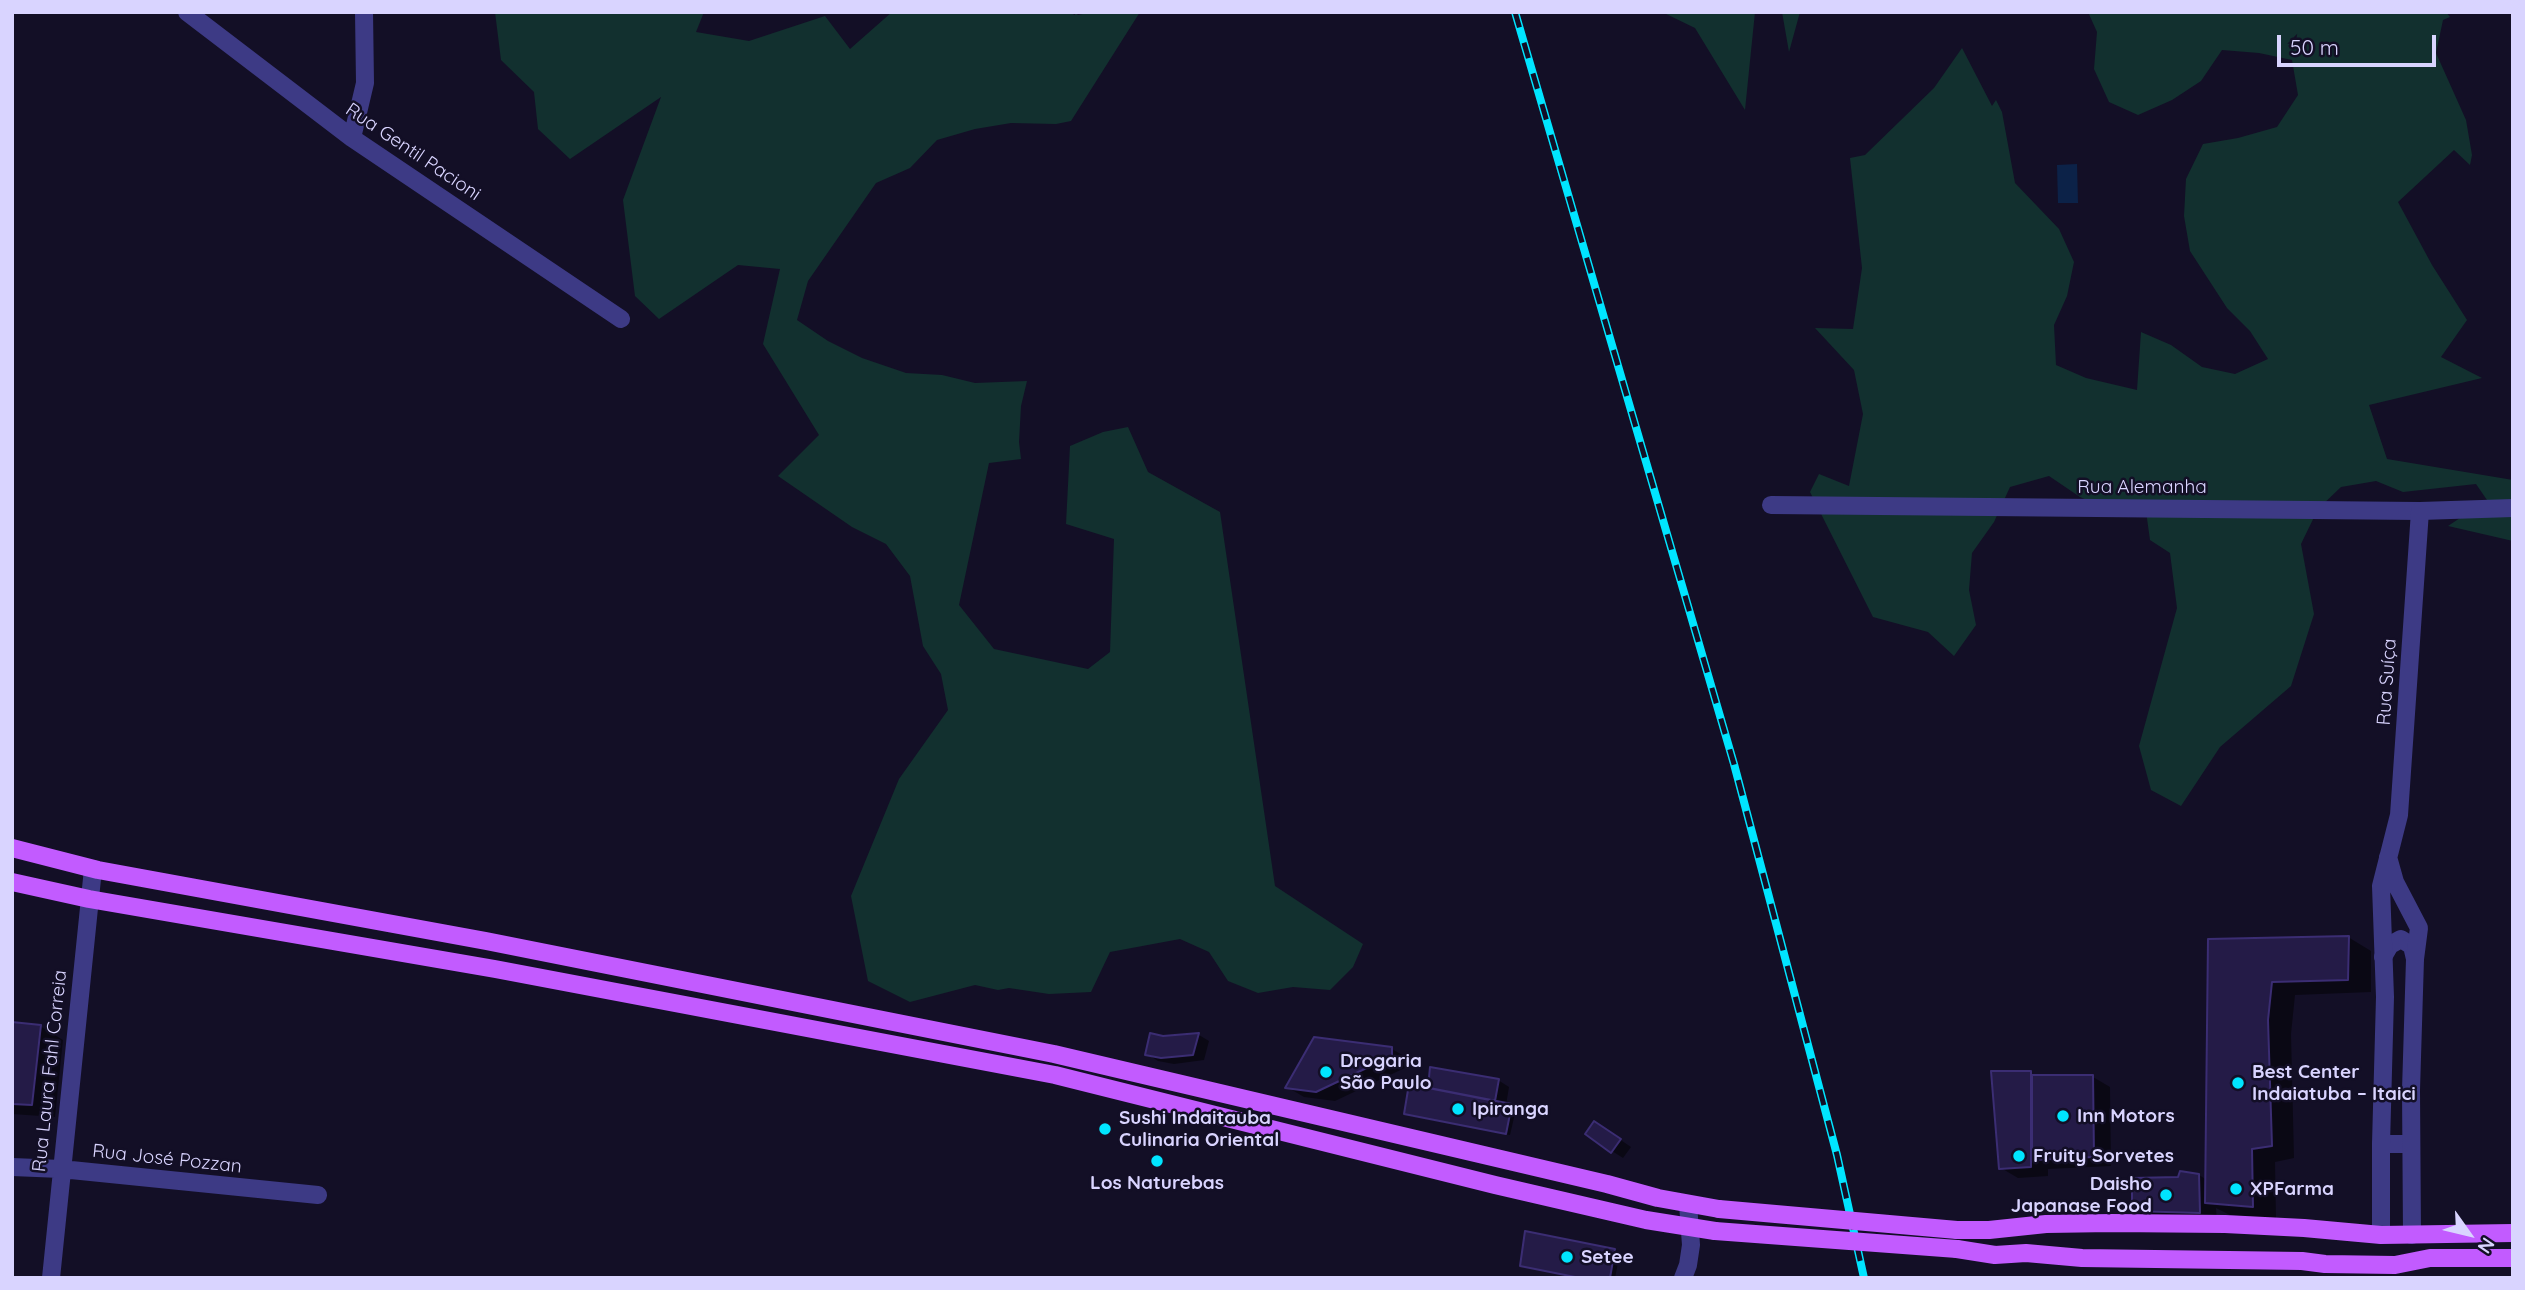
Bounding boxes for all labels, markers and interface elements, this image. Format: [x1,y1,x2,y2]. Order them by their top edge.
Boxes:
scale bar [2280,21,2439,65]
text: 50 m [2290,34,2339,60]
street label: Rua Gentil Pacioni [341,98,485,206]
street label: Rua Alemanha [2077,476,2207,498]
street label: Rua Suíça [2373,638,2401,726]
street label: Rua Laura Fahl Correia [28,969,72,1173]
place label: Drogaria São Paulo [1340,1050,1432,1094]
place label: Best Center Indaiatuba – Itaici [2252,1061,2416,1105]
marker: Drogaria São Paulo [1318,1064,1334,1080]
marker: Best Center Indaiatuba – Itaici [2230,1075,2246,1091]
place label: Ipiranga [1472,1098,1549,1120]
marker: Ipiranga [1450,1101,1466,1117]
place label: Inn Motors [2077,1105,2175,1127]
place label: Sushi Indaitauba Culinaria Oriental [1119,1107,1279,1151]
marker: Inn Motors [2055,1108,2071,1124]
marker: Sushi Indaitauba Culinaria Oriental [1097,1121,1113,1137]
street label: Rua José Pozzan [91,1140,243,1178]
place label: Fruity Sorvetes [2033,1145,2174,1167]
marker: Fruity Sorvetes [2011,1148,2027,1164]
marker: Los Naturebas [1149,1153,1165,1169]
place label: Los Naturebas [1090,1172,1224,1194]
place label: Daisho Japanase Food [2011,1173,2152,1217]
place label: XPFarma [2250,1178,2334,1200]
marker: XPFarma [2228,1181,2244,1197]
marker: Daisho Japanase Food [2158,1187,2174,1203]
north arrow [2434,1199,2504,1269]
text: N [2473,1233,2500,1258]
place label: Setee [1581,1246,1634,1268]
marker: Setee [1559,1249,1575,1265]

